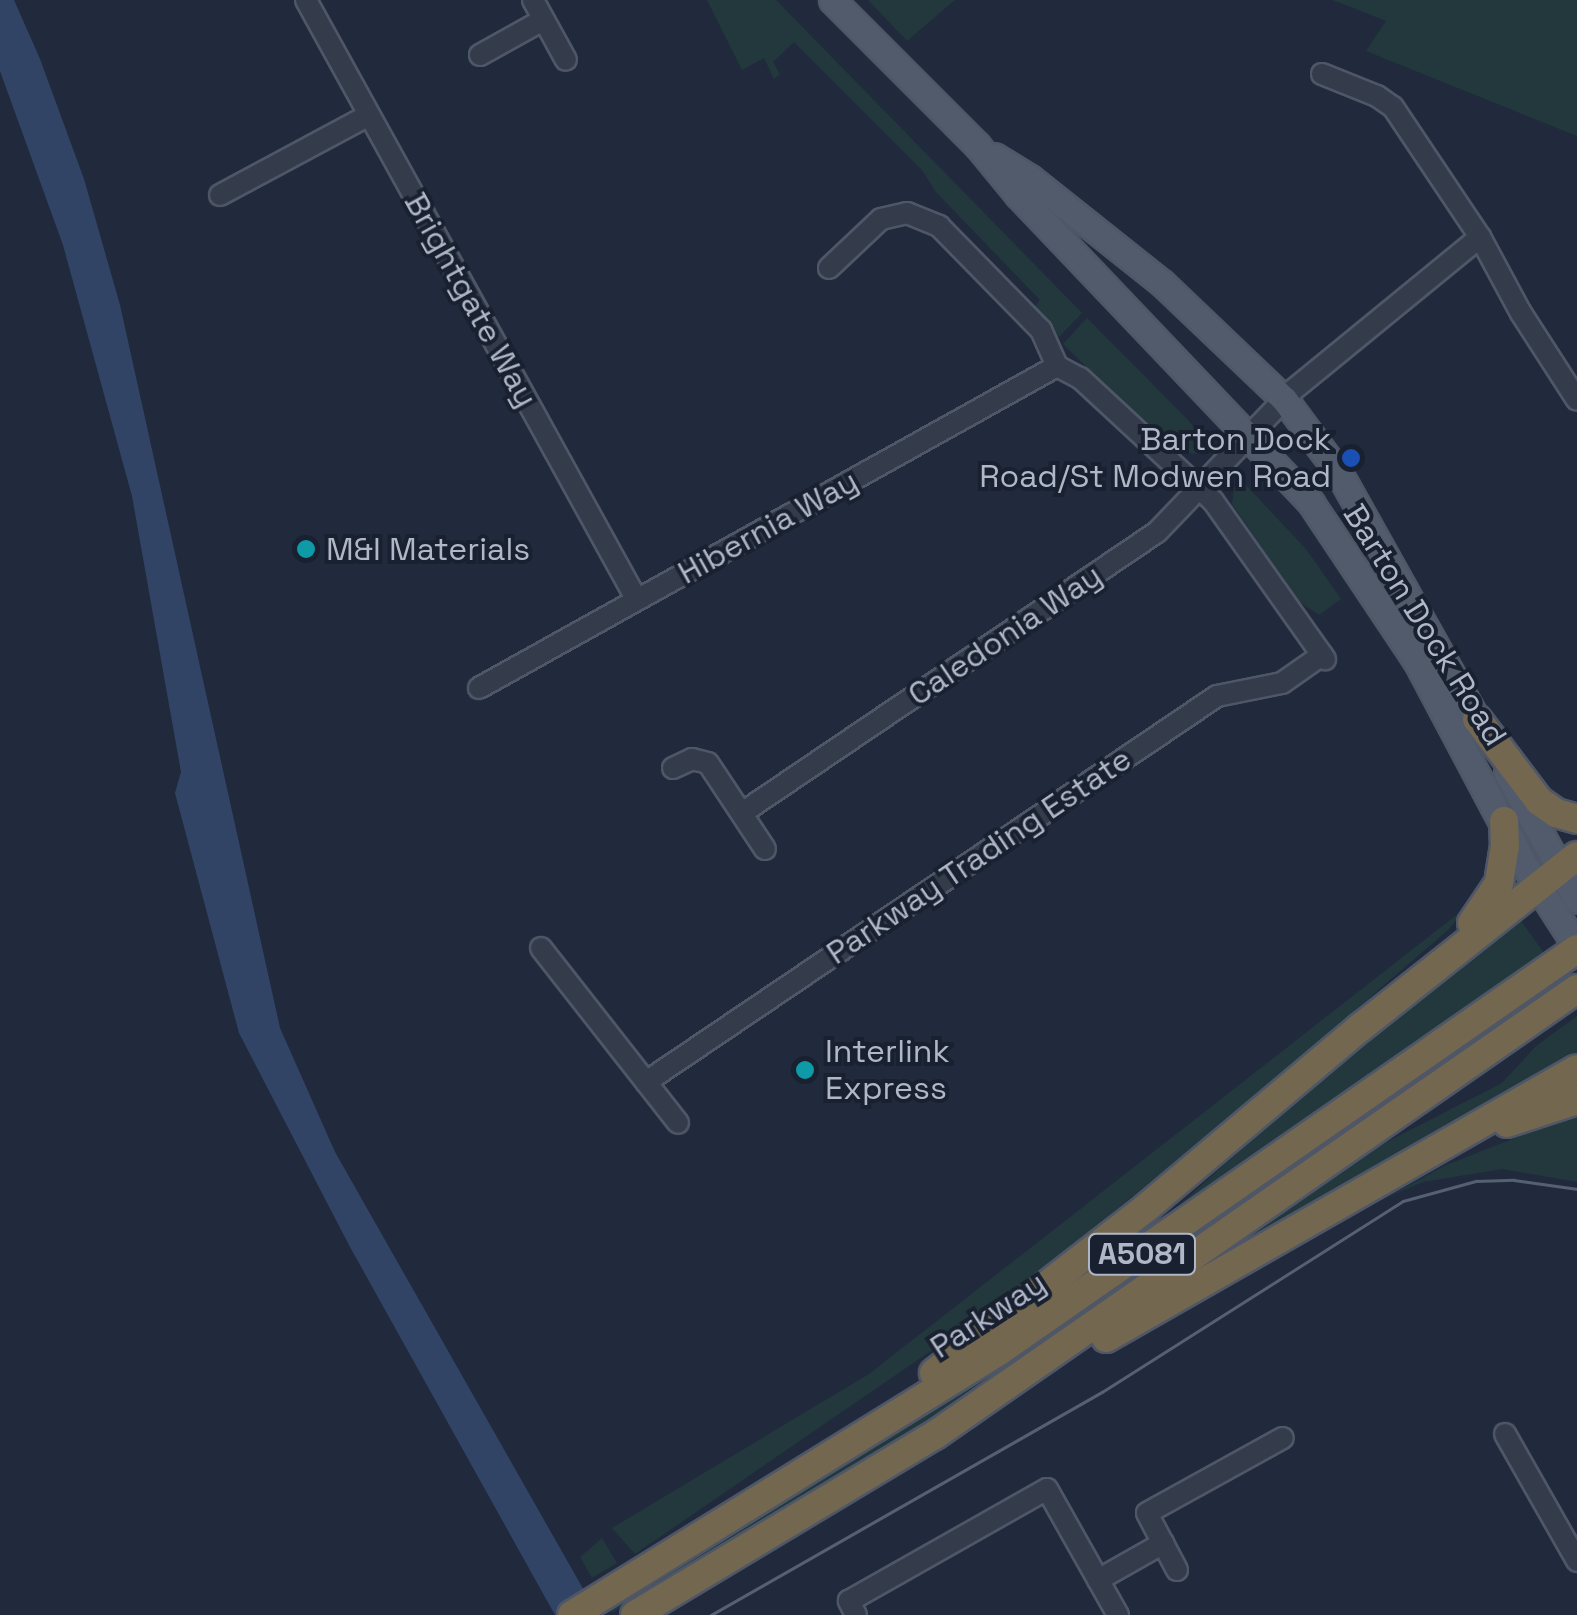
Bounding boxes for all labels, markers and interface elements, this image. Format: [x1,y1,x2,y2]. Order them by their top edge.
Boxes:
street label: Brightgate Way [396,186,546,414]
place label: Barton Dock Road/St Modwen Road [979,421,1331,496]
marker: Barton Dock Road/St Modwen Road [1340,447,1362,469]
street label: Hibernia Way [671,462,865,592]
street label: Barton Dock Road [1335,497,1515,753]
place label: M&I Materials [326,530,530,568]
marker: M&I Materials [295,538,317,560]
street label: Caledonia Way [901,556,1109,714]
street label: Parkway Trading Estate [819,739,1139,973]
place label: Interlink Express [825,1033,950,1108]
marker: Interlink Express [794,1059,816,1081]
road number: A5081 [1087,1229,1197,1279]
street label: Parkway [923,1264,1053,1366]

